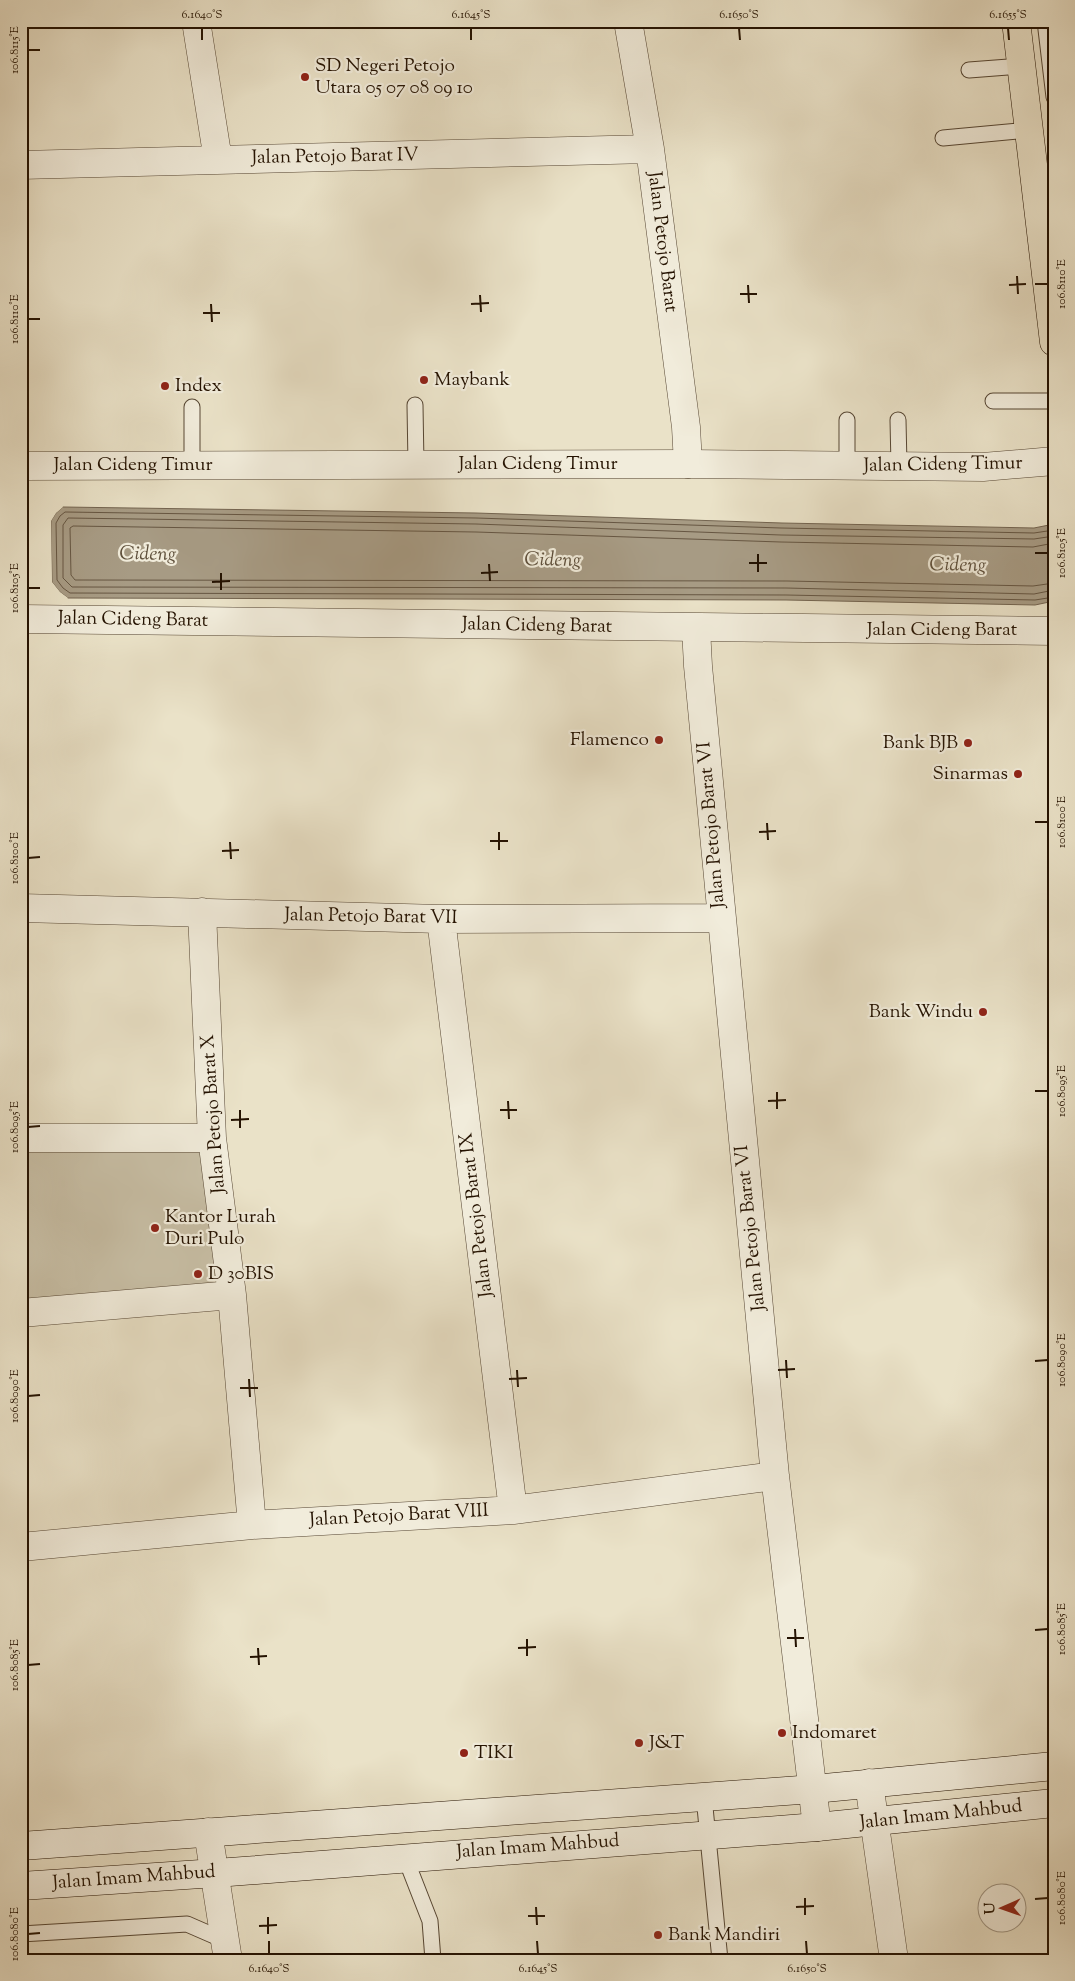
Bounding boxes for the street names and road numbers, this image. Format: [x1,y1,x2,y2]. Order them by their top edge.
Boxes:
street label: Jalan Petojo Barat IV [250,142,419,172]
street label: Jalan Petojo Barat [640,169,684,314]
street label: Jalan Cideng Timur [862,450,1023,480]
street label: Jalan Cideng Timur [457,451,618,478]
street label: Jalan Cideng Timur [52,452,213,479]
street label: Jalan Cideng Barat [57,605,209,635]
street label: Jalan Cideng Barat [461,611,613,641]
street label: Jalan Cideng Barat [866,617,1018,644]
street label: Jalan Petojo Barat VI [691,741,733,910]
street label: Jalan Petojo Barat VII [283,902,458,932]
street label: Jalan Petojo Barat X [195,1033,233,1196]
street label: Jalan Petojo Barat IX [453,1131,501,1300]
street label: Jalan Petojo Barat VI [729,1144,773,1313]
street label: Jalan Petojo Barat VIII [308,1498,489,1534]
street label: Jalan Imam Mahbud [857,1793,1024,1837]
street label: Jalan Imam Mahbud [455,1828,621,1866]
street label: Jalan Imam Mahbud [51,1859,217,1897]

